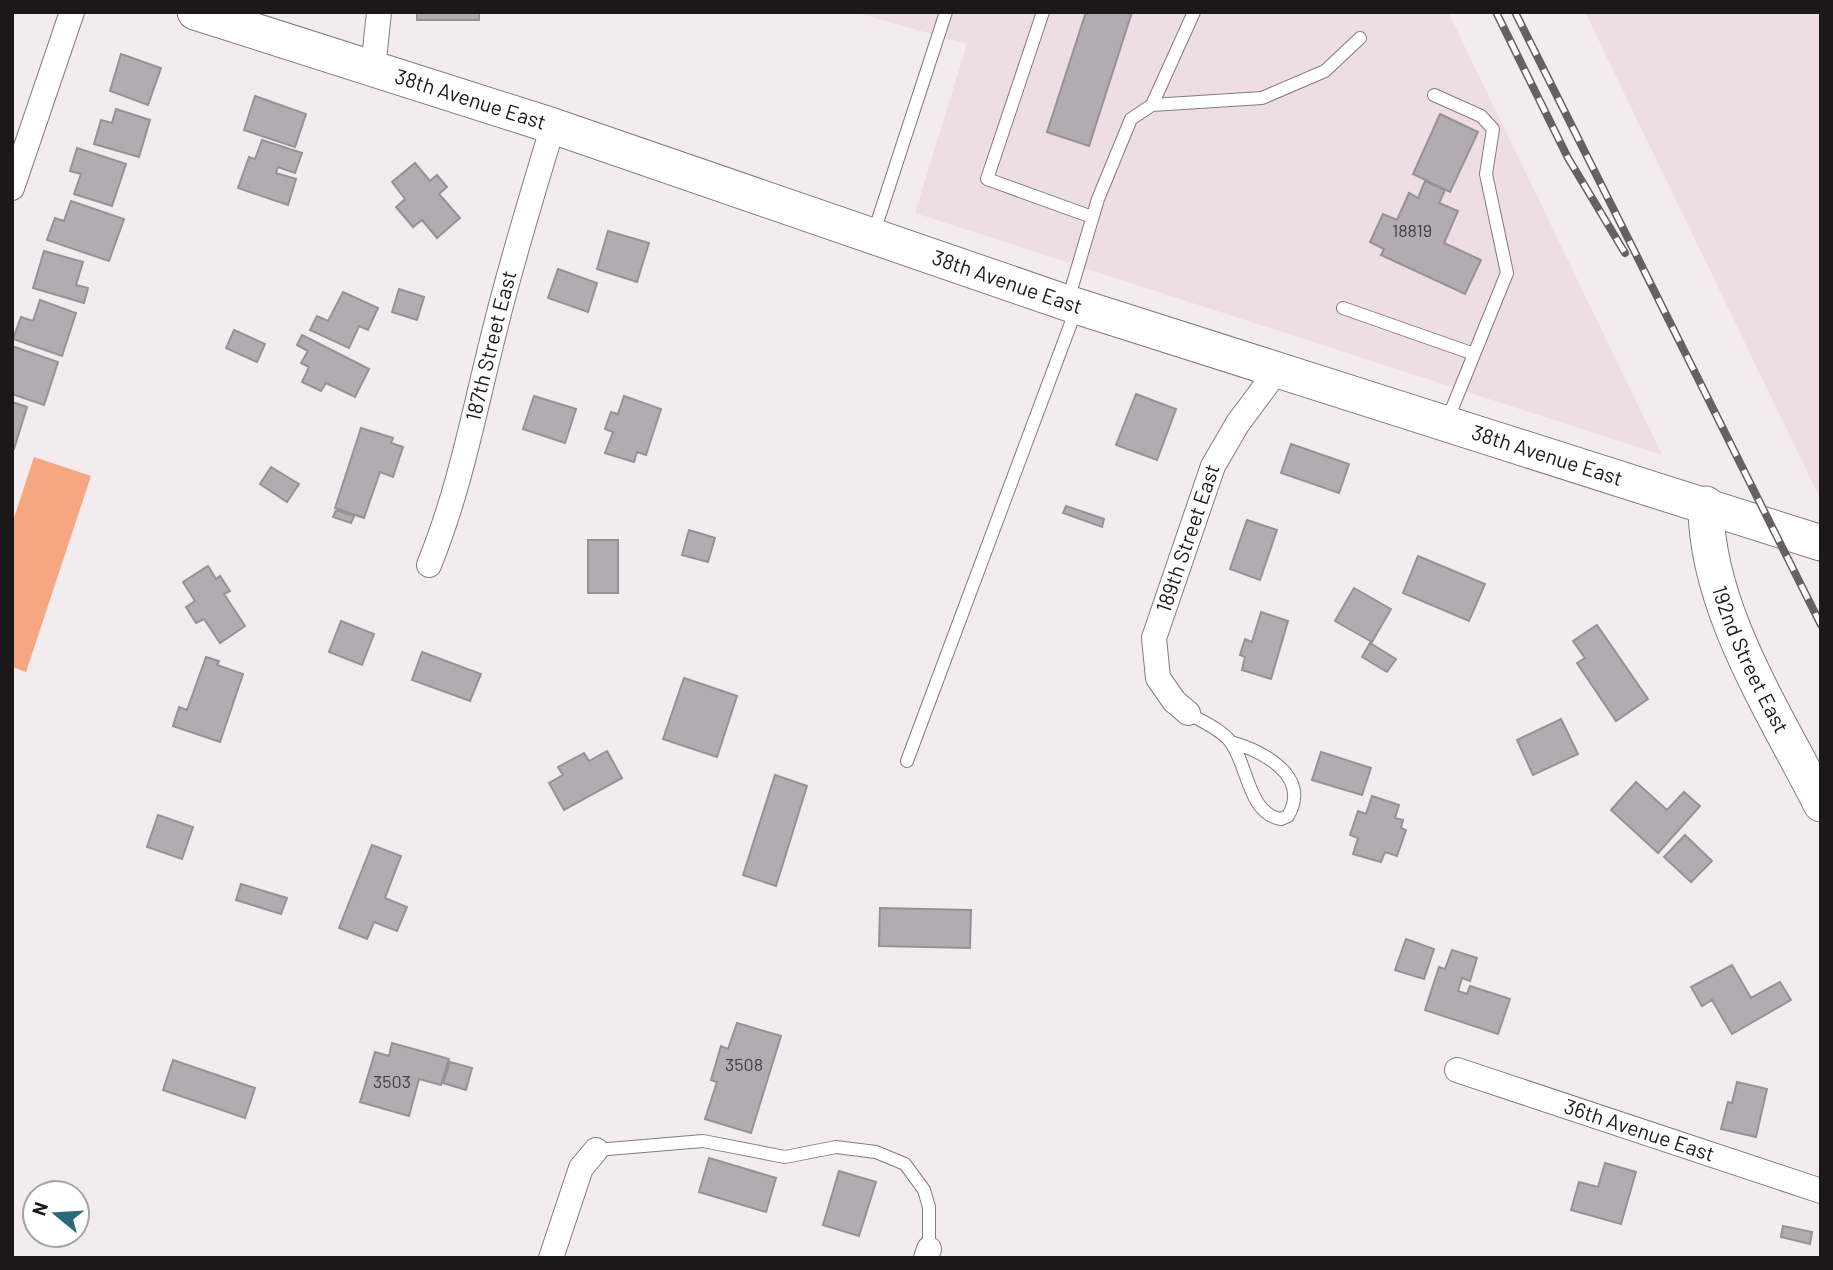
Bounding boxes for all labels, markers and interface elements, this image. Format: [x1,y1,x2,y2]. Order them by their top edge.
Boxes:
street label: 38th Avenue East [392,63,550,134]
house number: 18819 [1392,219,1432,241]
street label: 38th Avenue East [929,244,1086,318]
street label: 187th Street East [459,267,521,423]
street label: 38th Avenue East [1469,419,1626,490]
street label: 189th Street East [1150,460,1224,615]
street label: 192nd Street East [1708,582,1795,737]
house number: 3508 [725,1053,763,1075]
house number: 3503 [373,1070,411,1092]
street label: 36th Avenue East [1561,1093,1718,1166]
north arrow [21,1179,91,1249]
text: N [26,1199,52,1218]

